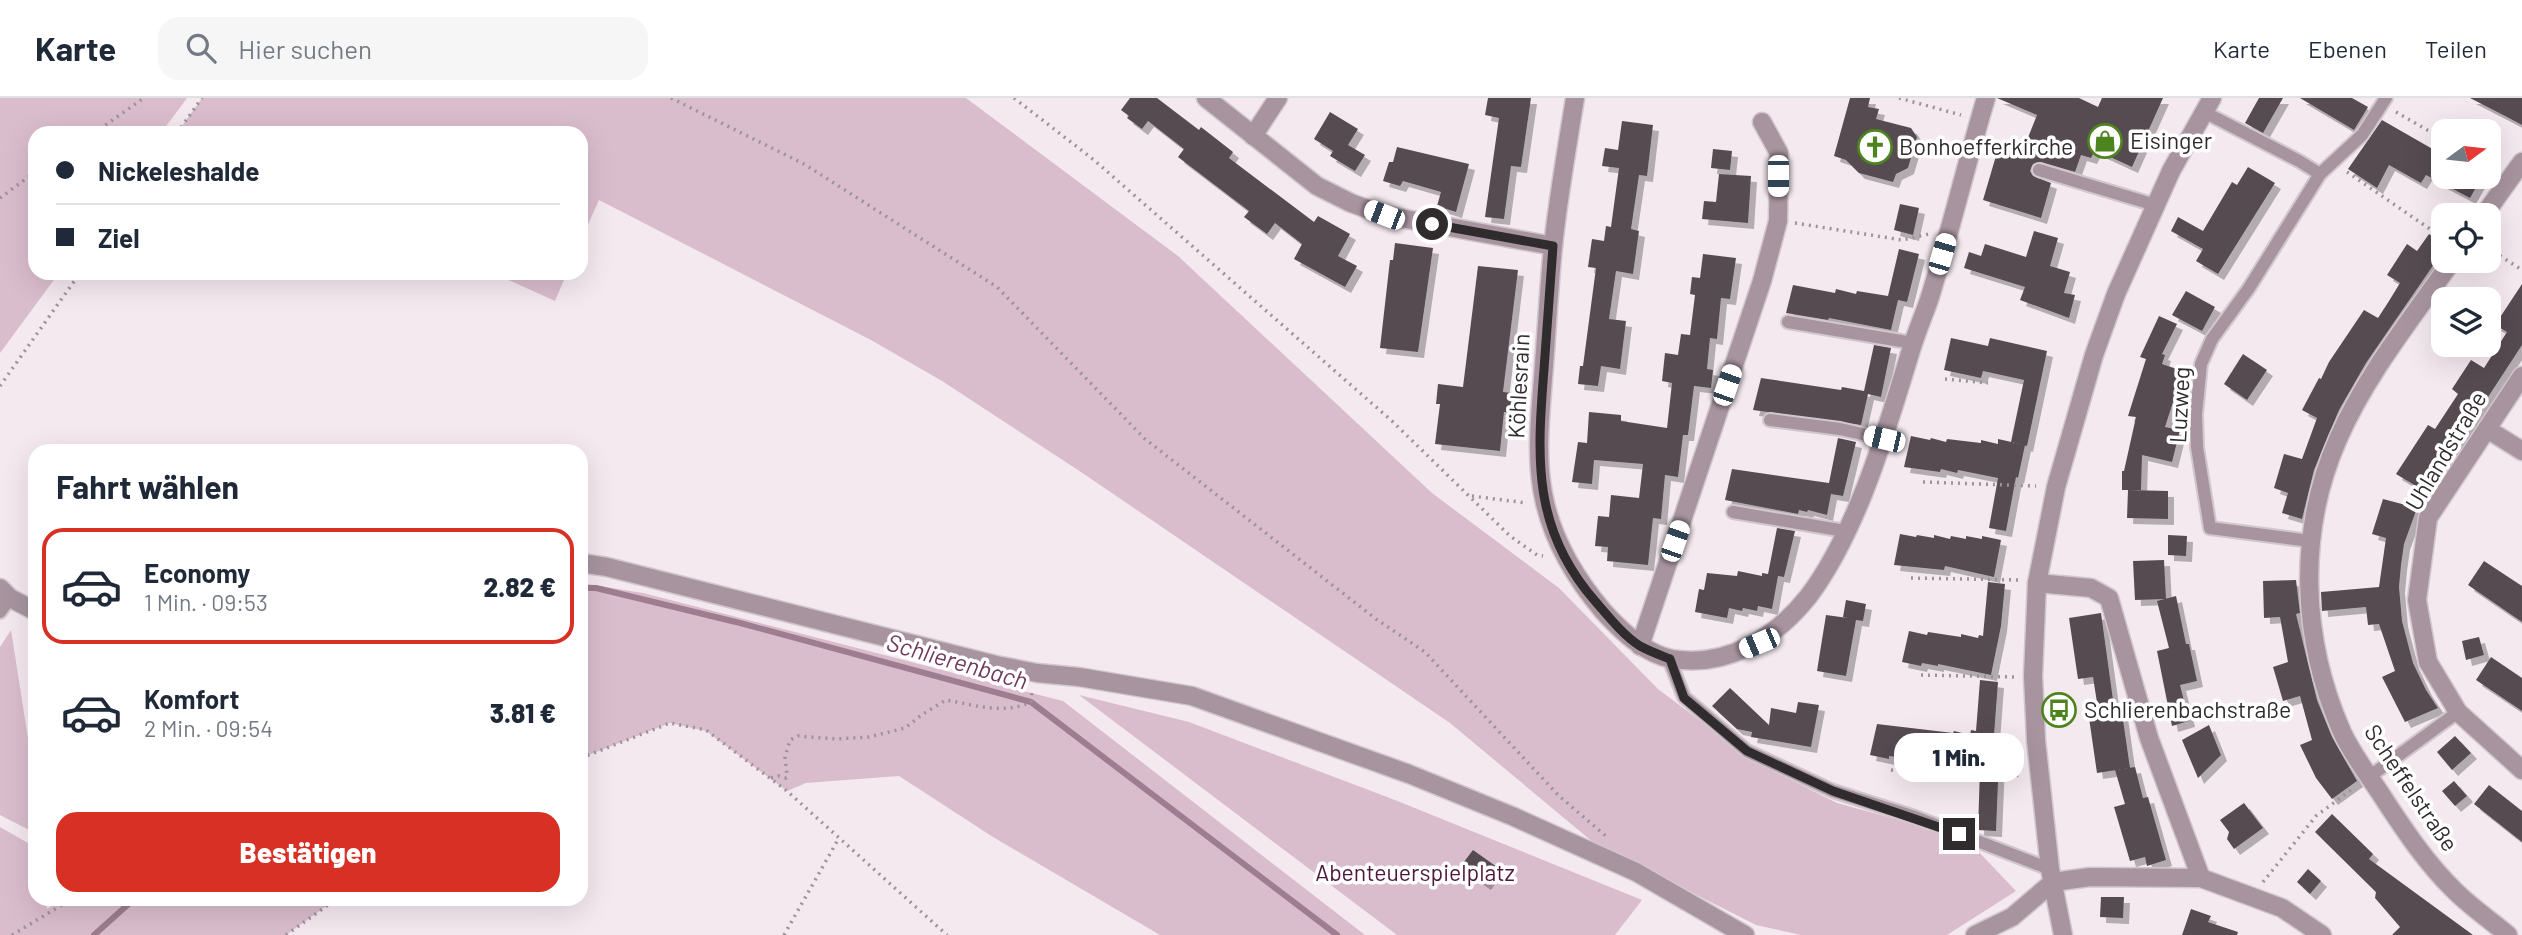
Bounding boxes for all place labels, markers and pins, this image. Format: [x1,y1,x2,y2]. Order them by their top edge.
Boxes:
shop icon: Eisinger [2086,122,2124,160]
place label: Eisinger [2130,126,2213,154]
church icon: Bonhoefferkirche [1856,128,1894,166]
place label: Bonhoefferkirche [1899,132,2073,160]
bus stop icon: Schlierenbachstraße [2040,691,2078,729]
place label: Schlierenbachstraße [2084,695,2291,723]

